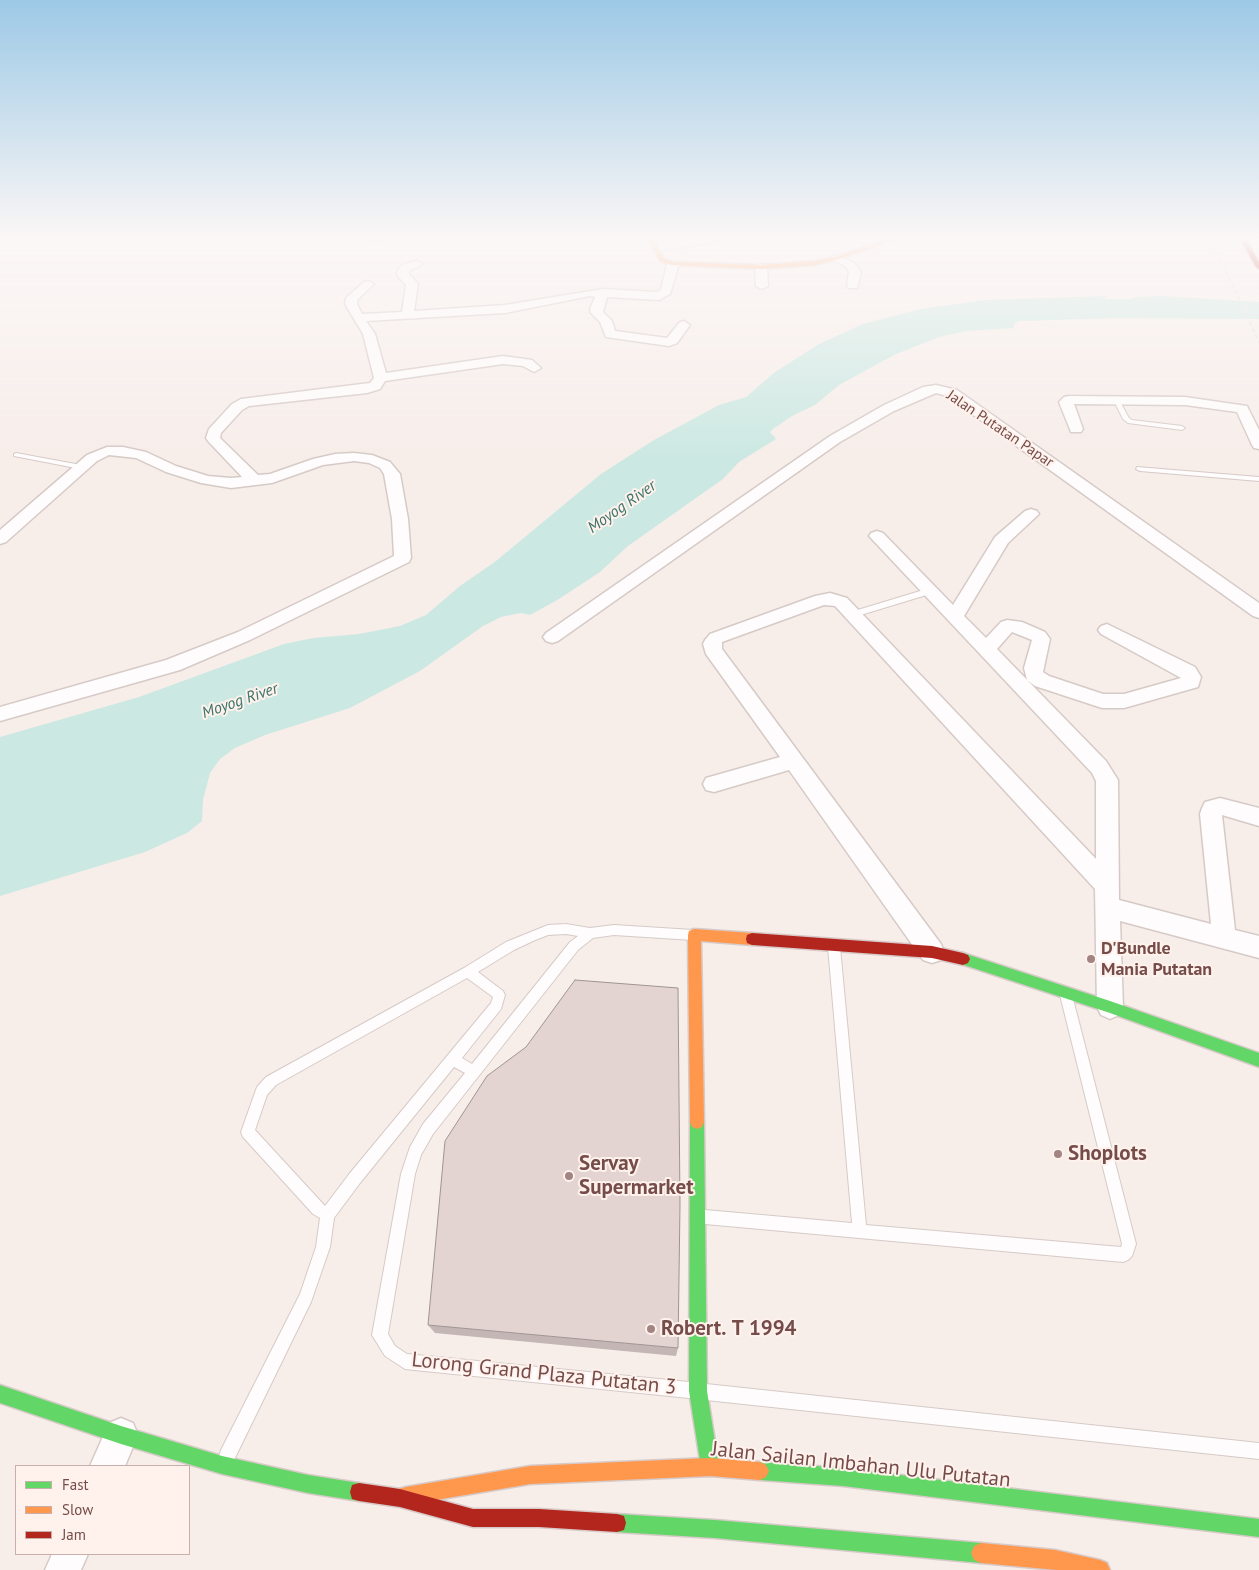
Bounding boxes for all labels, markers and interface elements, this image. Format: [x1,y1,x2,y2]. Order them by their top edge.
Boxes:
street label: Jalan Putatan Papar [943,387,1057,471]
water label: Moyog River [584,476,660,538]
water label: Moyog River [199,679,281,723]
place label: D'Bundle Mania Putatan [1101,938,1212,981]
marker: D'Bundle Mania Putatan [1085,953,1097,965]
place label: Shoplots [1068,1141,1147,1167]
marker: Shoplots [1052,1148,1064,1160]
place label: Servay Supermarket [579,1151,694,1201]
marker: Servay Supermarket [563,1170,575,1182]
place label: Robert. T 1994 [661,1316,797,1342]
marker: Robert. T 1994 [645,1323,657,1335]
street label: Lorong Grand Plaza Putatan 3 [410,1348,678,1400]
street label: Jalan Sailan Imbahan Ulu Putatan [710,1437,1012,1493]
legend [15,1465,190,1555]
text: Fast [62,1475,89,1494]
text: Slow [62,1500,93,1519]
text: Jam [62,1525,86,1544]

